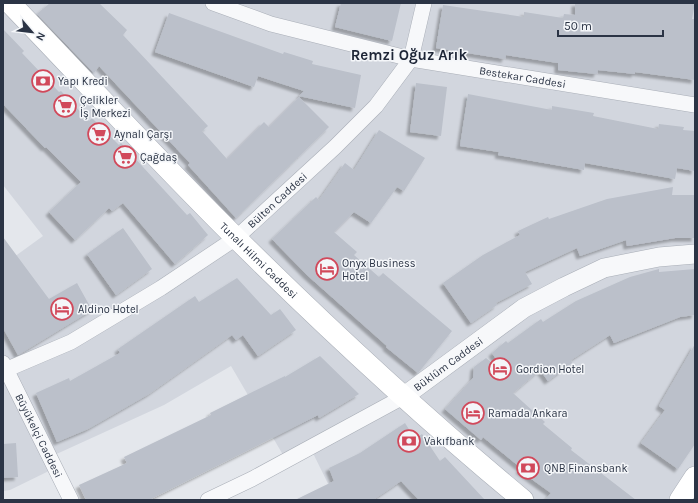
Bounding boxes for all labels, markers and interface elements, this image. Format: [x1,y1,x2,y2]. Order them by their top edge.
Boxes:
north arrow [12,12,52,52]
scale bar [558,12,663,38]
text: 50 m [564,19,592,33]
text: N [33,30,48,43]
district label: Remzi Oğuz Arık [351,46,467,64]
street label: Bestekar Caddesi [478,64,567,90]
bank icon: Yapı Kredi [30,68,56,94]
place label: Yapı Kredi [58,75,108,88]
supermarket icon: Çelikler İş Merkezi [52,93,78,119]
place label: Çelikler İş Merkezi [80,94,131,120]
supermarket icon: Aynalı Çarşı [86,121,112,147]
place label: Aynalı Çarşı [114,128,173,141]
supermarket icon: Çağdaş [112,144,138,170]
place label: Çağdaş [140,151,178,164]
street label: Bülten Caddesi [245,170,310,231]
street label: Tunalı Hilmi Caddesi [217,219,300,301]
hotel icon: Onyx Business Hotel [314,256,340,282]
place label: Onyx Business Hotel [342,257,416,283]
hotel icon: Aldino Hotel [49,296,75,322]
place label: Aldino Hotel [78,303,139,316]
street label: Büklüm Caddesi [411,334,485,394]
hotel icon: Gordion Hotel [487,356,513,382]
place label: Gordion Hotel [516,363,584,376]
street label: Büyükelçi Caddesi [13,391,65,480]
hotel icon: Ramada Ankara [460,400,486,426]
place label: Ramada Ankara [488,407,568,420]
bank icon: Vakıfbank [396,428,422,454]
place label: Vakıfbank [424,435,475,448]
bank icon: QNB Finansbank [515,455,541,481]
place label: QNB Finansbank [544,462,628,475]

